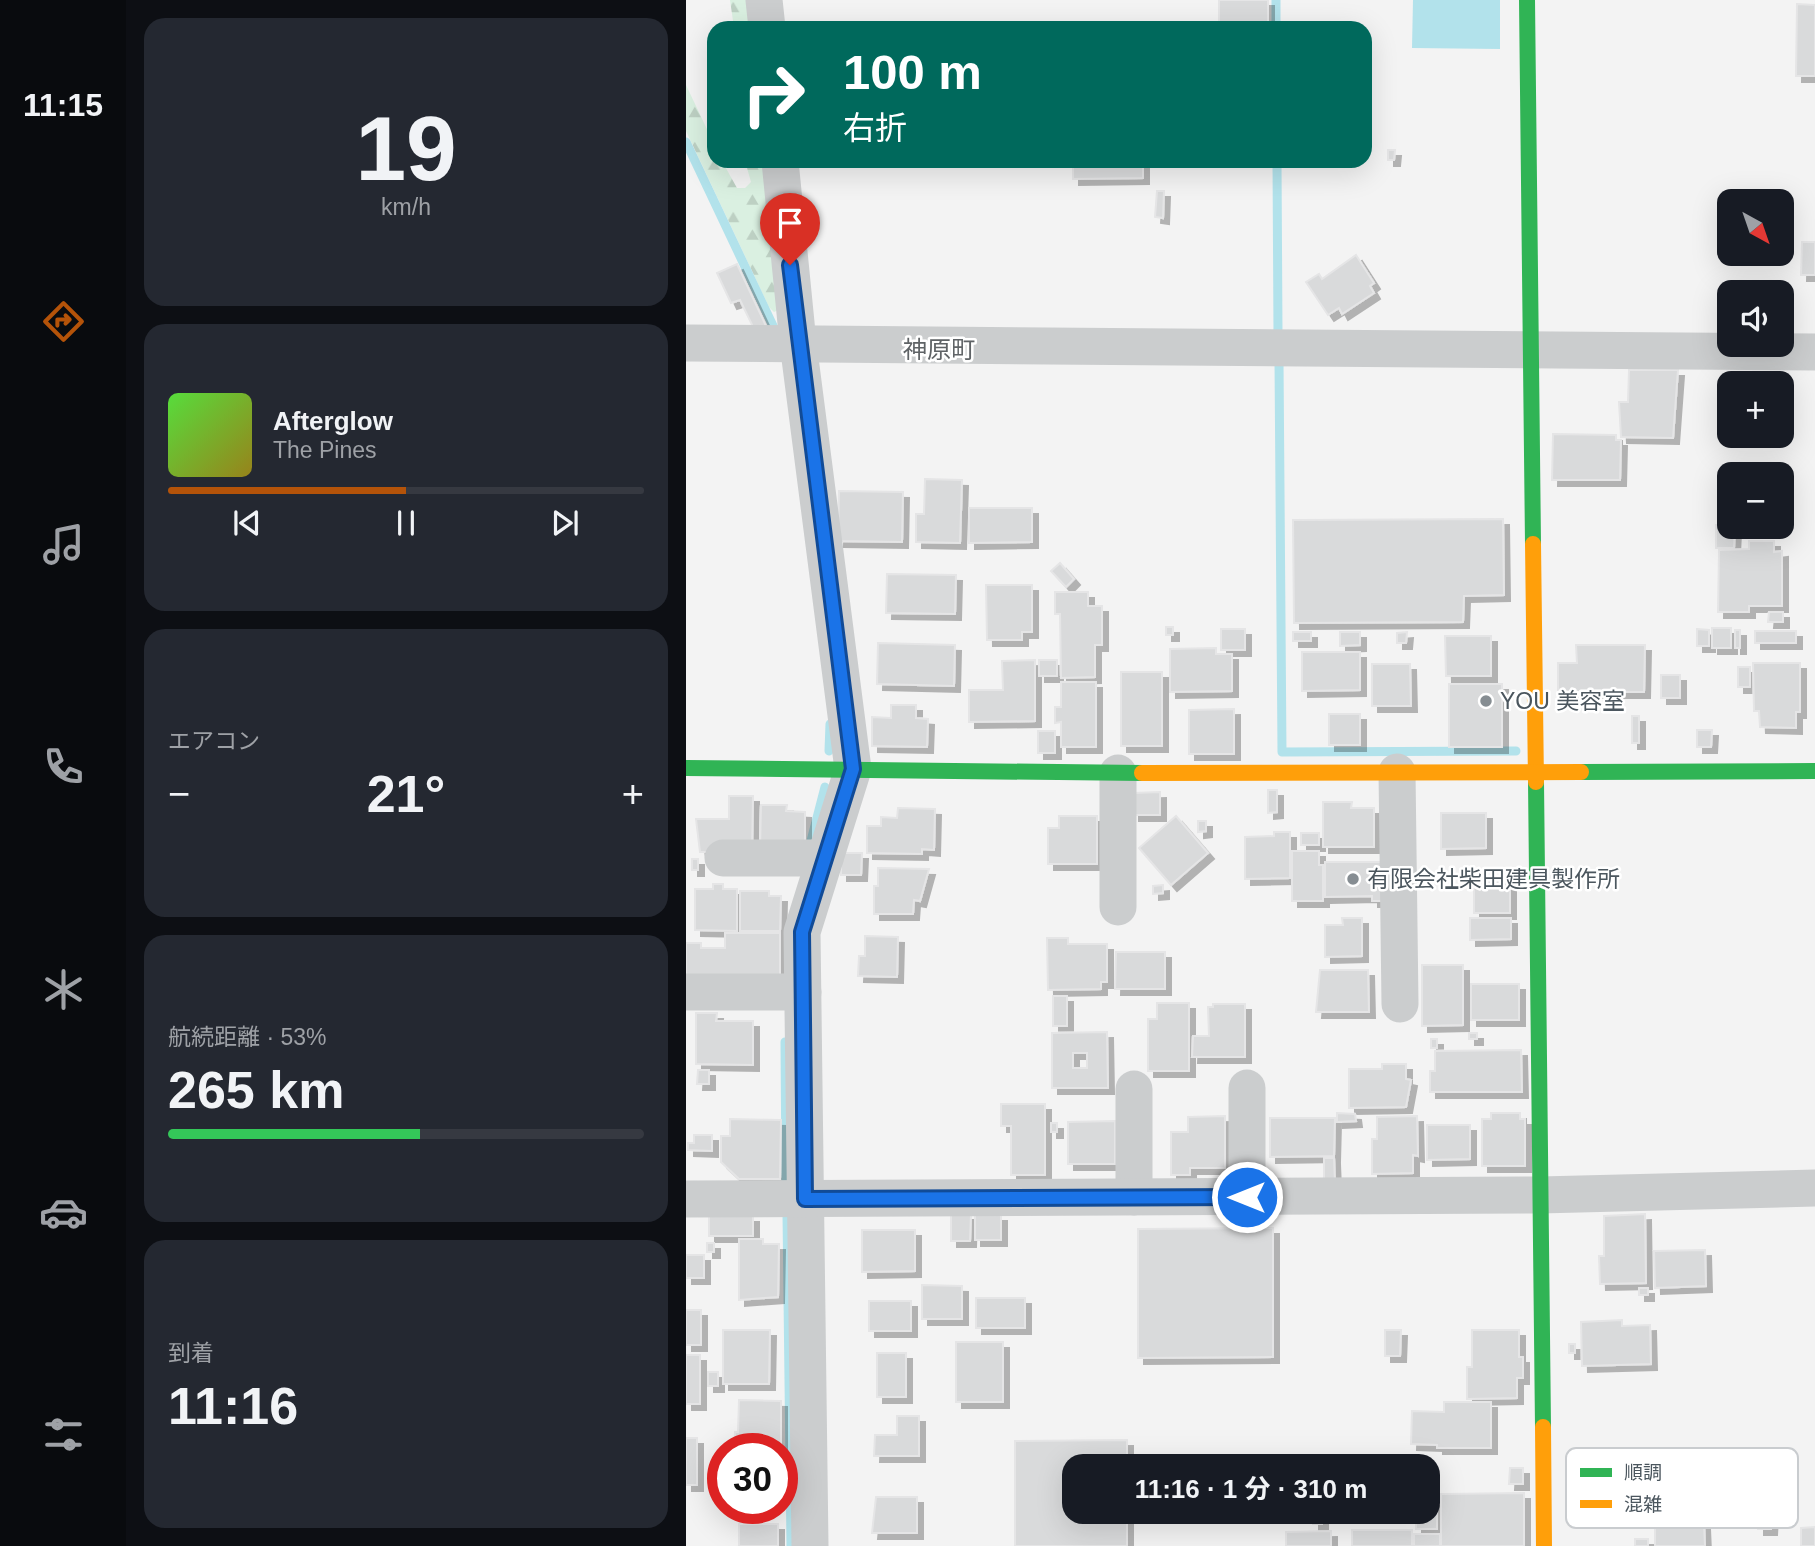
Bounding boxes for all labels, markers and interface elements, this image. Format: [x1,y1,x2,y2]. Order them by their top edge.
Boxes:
text: 100 m [843,45,982,99]
icon: right [728,49,819,140]
text: 11:15 [23,87,103,123]
text: 19 [355,98,457,199]
text: 右折 [843,110,907,146]
north arrow [1717,189,1794,266]
map controls [1717,189,1794,539]
pin [760,193,820,265]
text: km/h [381,194,431,220]
icon: arrive [771,204,809,242]
button: sound [1717,280,1794,357]
icon: directions [39,297,88,346]
district label: 神原町 [903,336,975,363]
button: + [1717,371,1794,448]
text: Afterglow [273,406,393,436]
text: The Pines [273,437,377,463]
button: − [1717,462,1794,539]
icon: previous [228,504,266,542]
icon: pause [387,504,425,542]
icon: next [546,504,584,542]
icon: music [39,520,88,569]
place label: YOU 美容室 [1500,688,1625,714]
marker: YOU 美容室 [1478,693,1494,709]
text: エアコン [168,728,260,754]
icon: phone [39,742,88,791]
text: 21° [367,765,445,823]
text: − [168,773,190,815]
text: + [622,773,644,815]
place label: 有限会社柴田建具製作所 [1367,866,1620,892]
marker: 有限会社柴田建具製作所 [1345,871,1361,887]
icon: climate [39,965,88,1014]
text: 航続距離 · 53% [168,1024,326,1050]
text: 265 km [168,1061,344,1119]
position arrow [1210,1160,1284,1234]
icon: car [39,1188,88,1237]
text: 到着 [168,1340,214,1366]
text: 11:16 [168,1377,298,1435]
icon: filters [39,1410,88,1459]
speed limit sign: 30 [707,1433,798,1524]
legend [1566,1448,1798,1528]
text: 順調 [1624,1462,1662,1483]
text: 11:16 · 1 分 · 310 m [1135,1474,1367,1504]
text: 混雑 [1624,1494,1662,1515]

